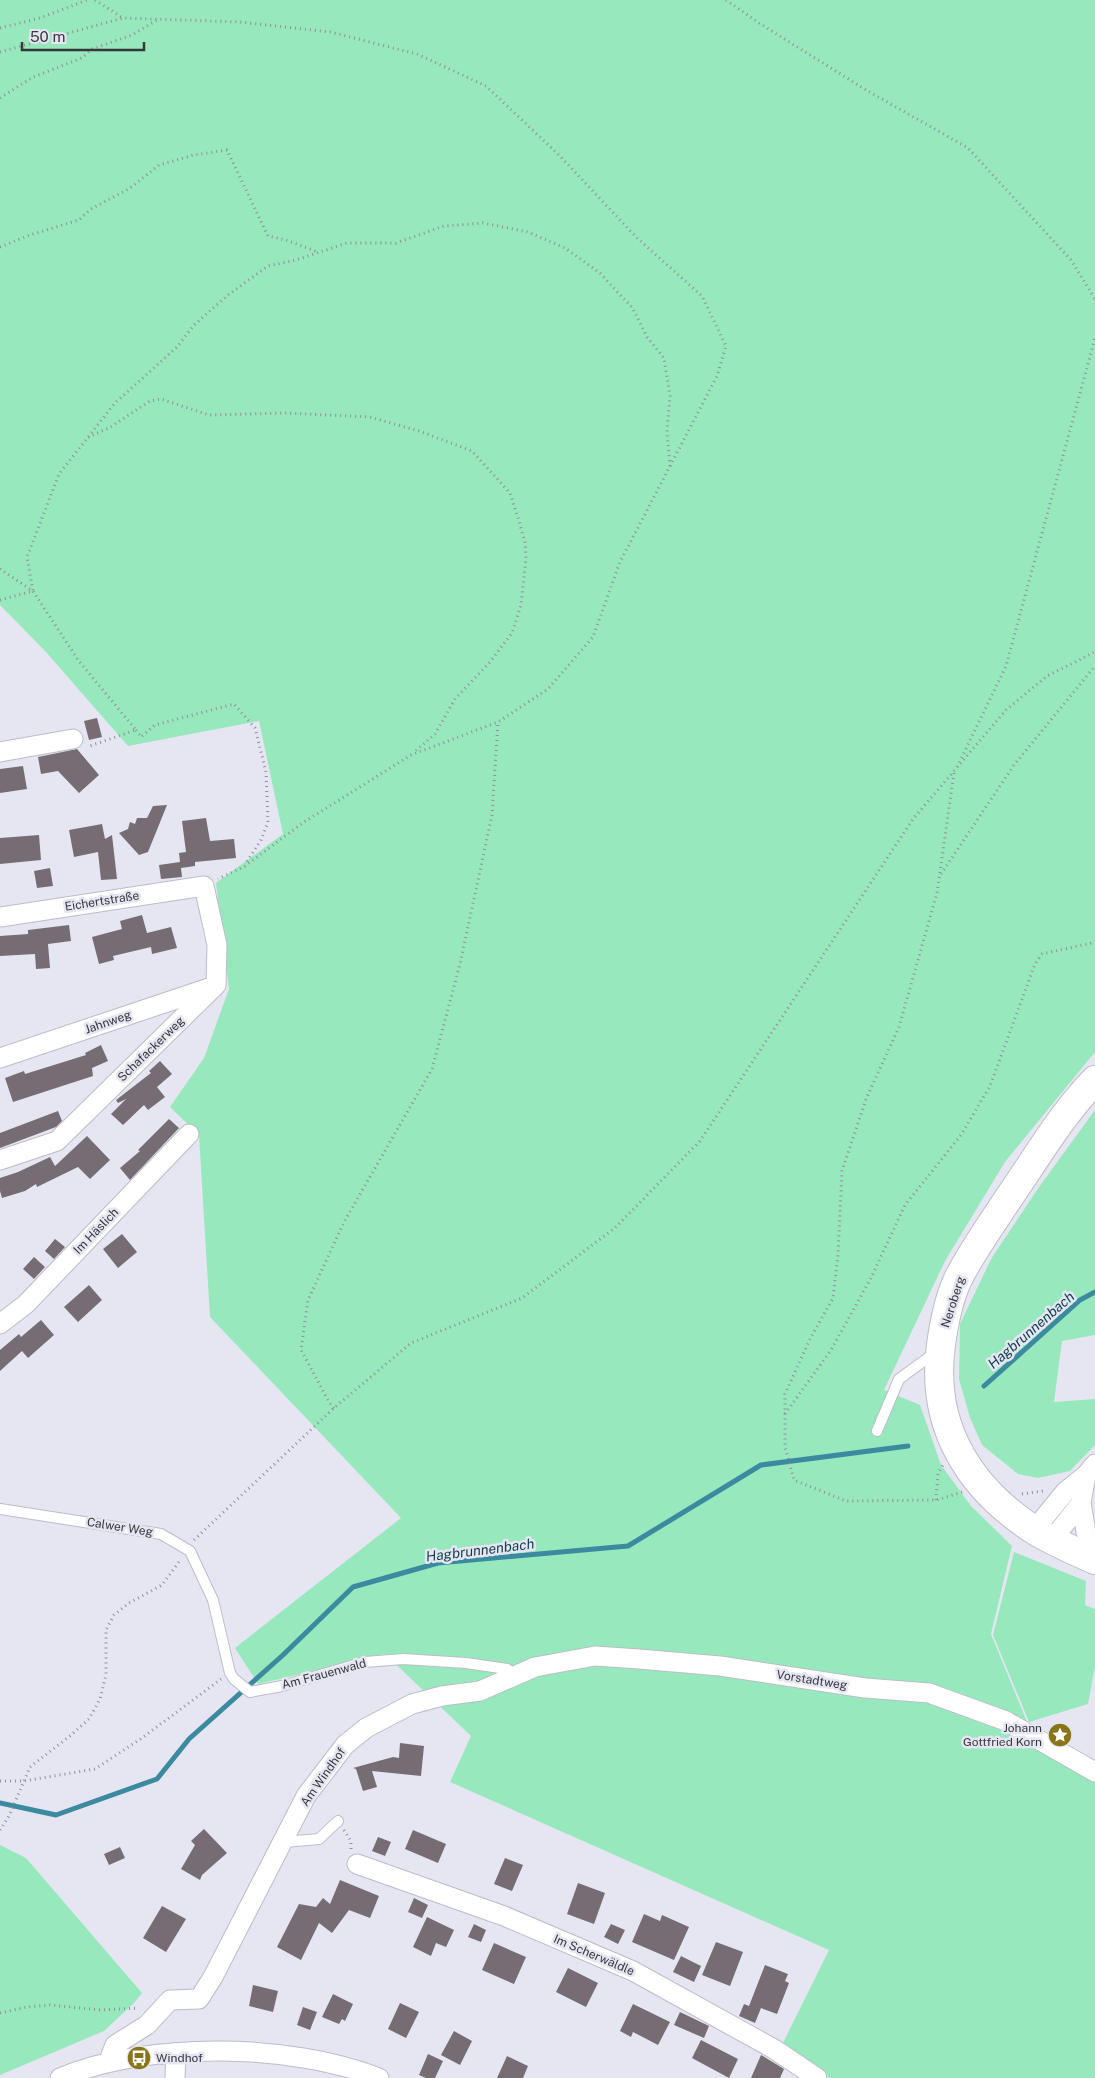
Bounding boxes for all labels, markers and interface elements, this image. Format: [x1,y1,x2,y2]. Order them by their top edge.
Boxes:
scale bar [22,20,145,52]
text: 50 m [30,28,65,45]
street label: Eichertstraße [64,888,140,914]
street label: Jahnweg [83,1008,133,1036]
street label: Schafackerweg [115,1014,187,1084]
street label: Im Häslich [71,1205,121,1257]
street label: Neroberg [938,1275,968,1329]
water label: Hagbrunnenbach [985,1288,1077,1372]
street label: Calwer Weg [86,1515,154,1539]
water label: Hagbrunnenbach [425,1535,535,1565]
street label: Am Frauenwald [280,1656,368,1692]
street label: Vorstadtweg [776,1667,848,1693]
place label: Johann Gottfried Korn [963,1721,1042,1749]
place icon: Johann Gottfried Korn [1047,1722,1073,1748]
street label: Am Windhof [298,1745,348,1809]
street label: Im Scherwäldle [552,1932,637,1978]
bus stop icon: Windhof [126,2045,152,2071]
place label: Windhof [156,2051,203,2065]

